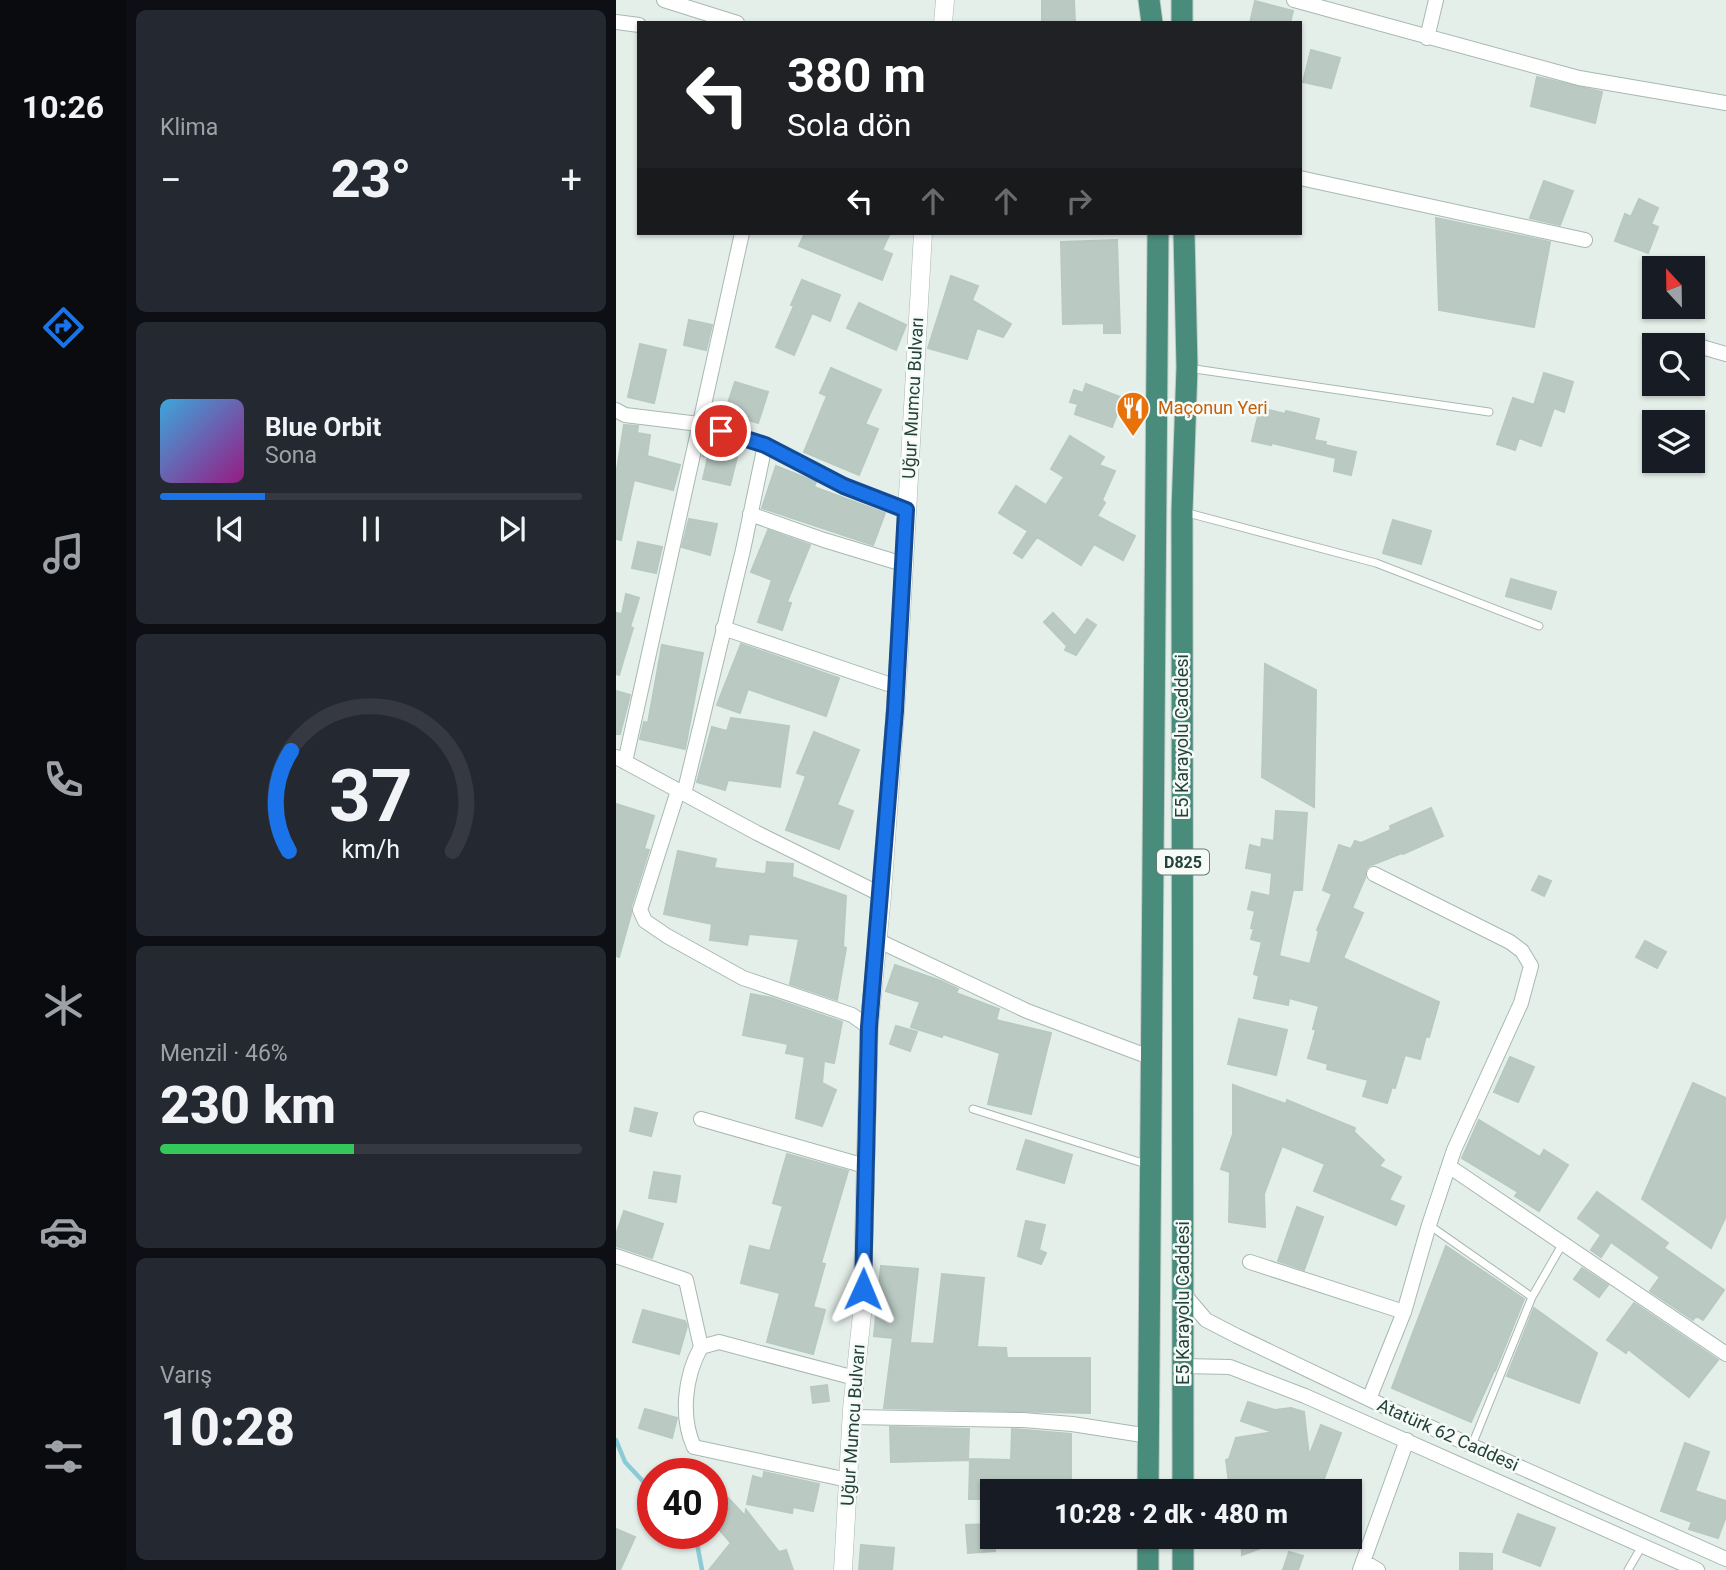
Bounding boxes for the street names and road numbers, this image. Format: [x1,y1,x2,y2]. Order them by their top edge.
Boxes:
street label: Uğur Mumcu Bulvarı [898,317,927,479]
street label: E5 Karayolu Caddesi [1171,654,1192,818]
road number: D825 [1157,849,1209,874]
street label: E5 Karayolu Caddesi [1172,1221,1193,1385]
street label: Uğur Mumcu Bulvarı [836,1343,869,1506]
street label: Atatürk 62 Caddesi [1374,1394,1522,1475]

